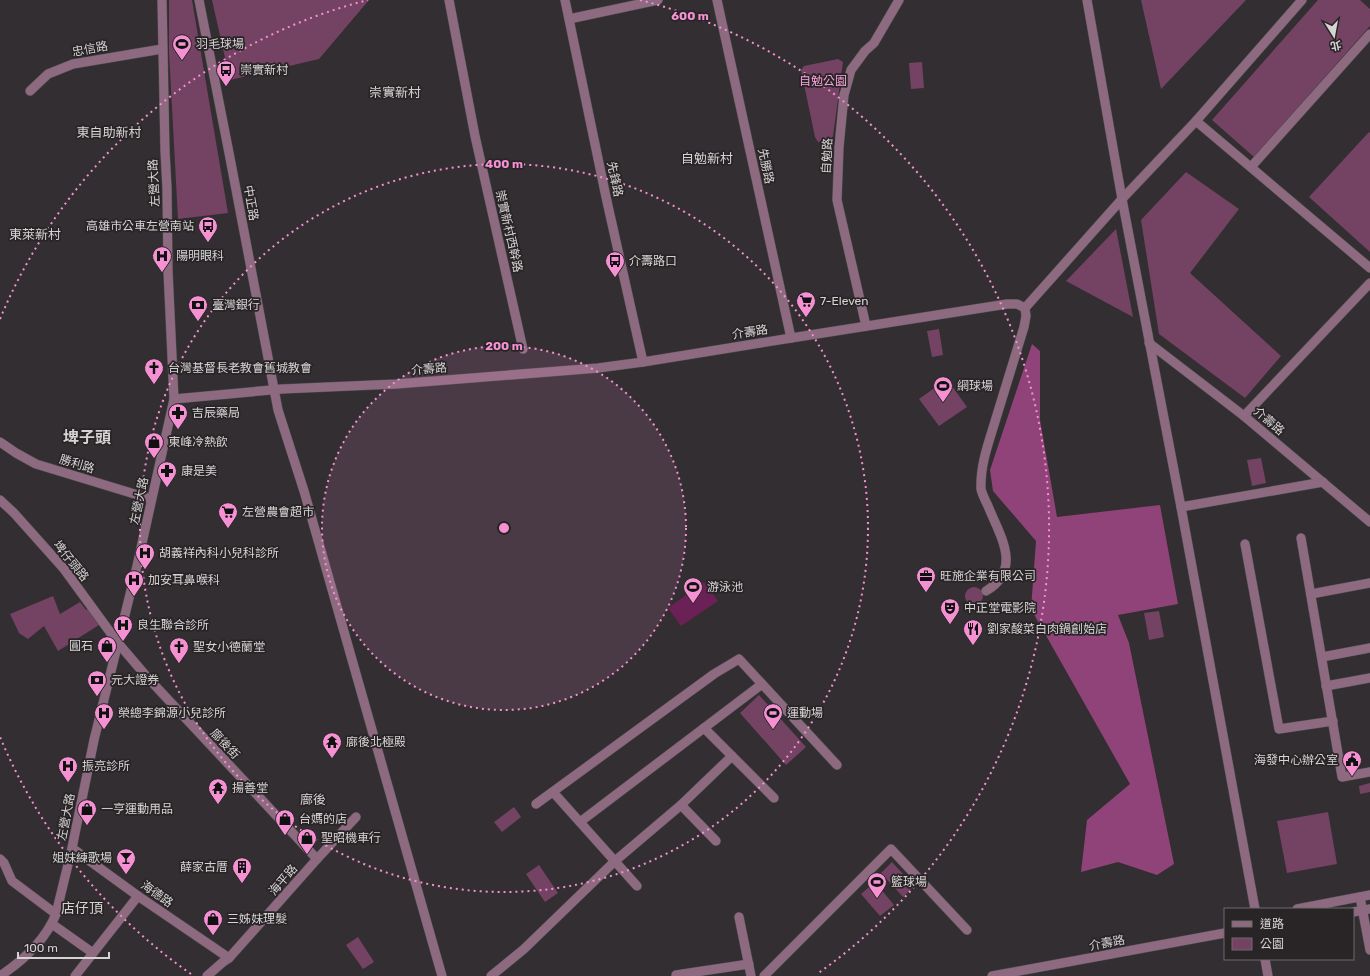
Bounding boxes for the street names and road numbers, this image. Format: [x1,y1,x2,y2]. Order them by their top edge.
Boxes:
street label: 忠信路 [71,39,109,59]
street label: 自勉路 [819,138,835,174]
street label: 先勝路 [755,147,777,185]
street label: 左營大路 [146,159,162,207]
street label: 先鋒路 [604,160,626,198]
street label: 中正路 [241,184,261,222]
street label: 崇實新村西幹路 [493,188,525,274]
street label: 介壽路 [731,322,769,342]
street label: 介壽路 [410,360,448,378]
street label: 介壽路 [1251,404,1287,438]
street label: 勝利路 [58,452,96,476]
street label: 左營大路 [127,476,151,526]
street label: 埤仔頭路 [50,538,92,584]
street label: 廍後街 [208,726,242,762]
street label: 左營大路 [55,792,77,842]
street label: 海平路 [266,862,300,898]
street label: 海德路 [138,878,176,910]
street label: 介壽路 [1088,933,1126,953]

